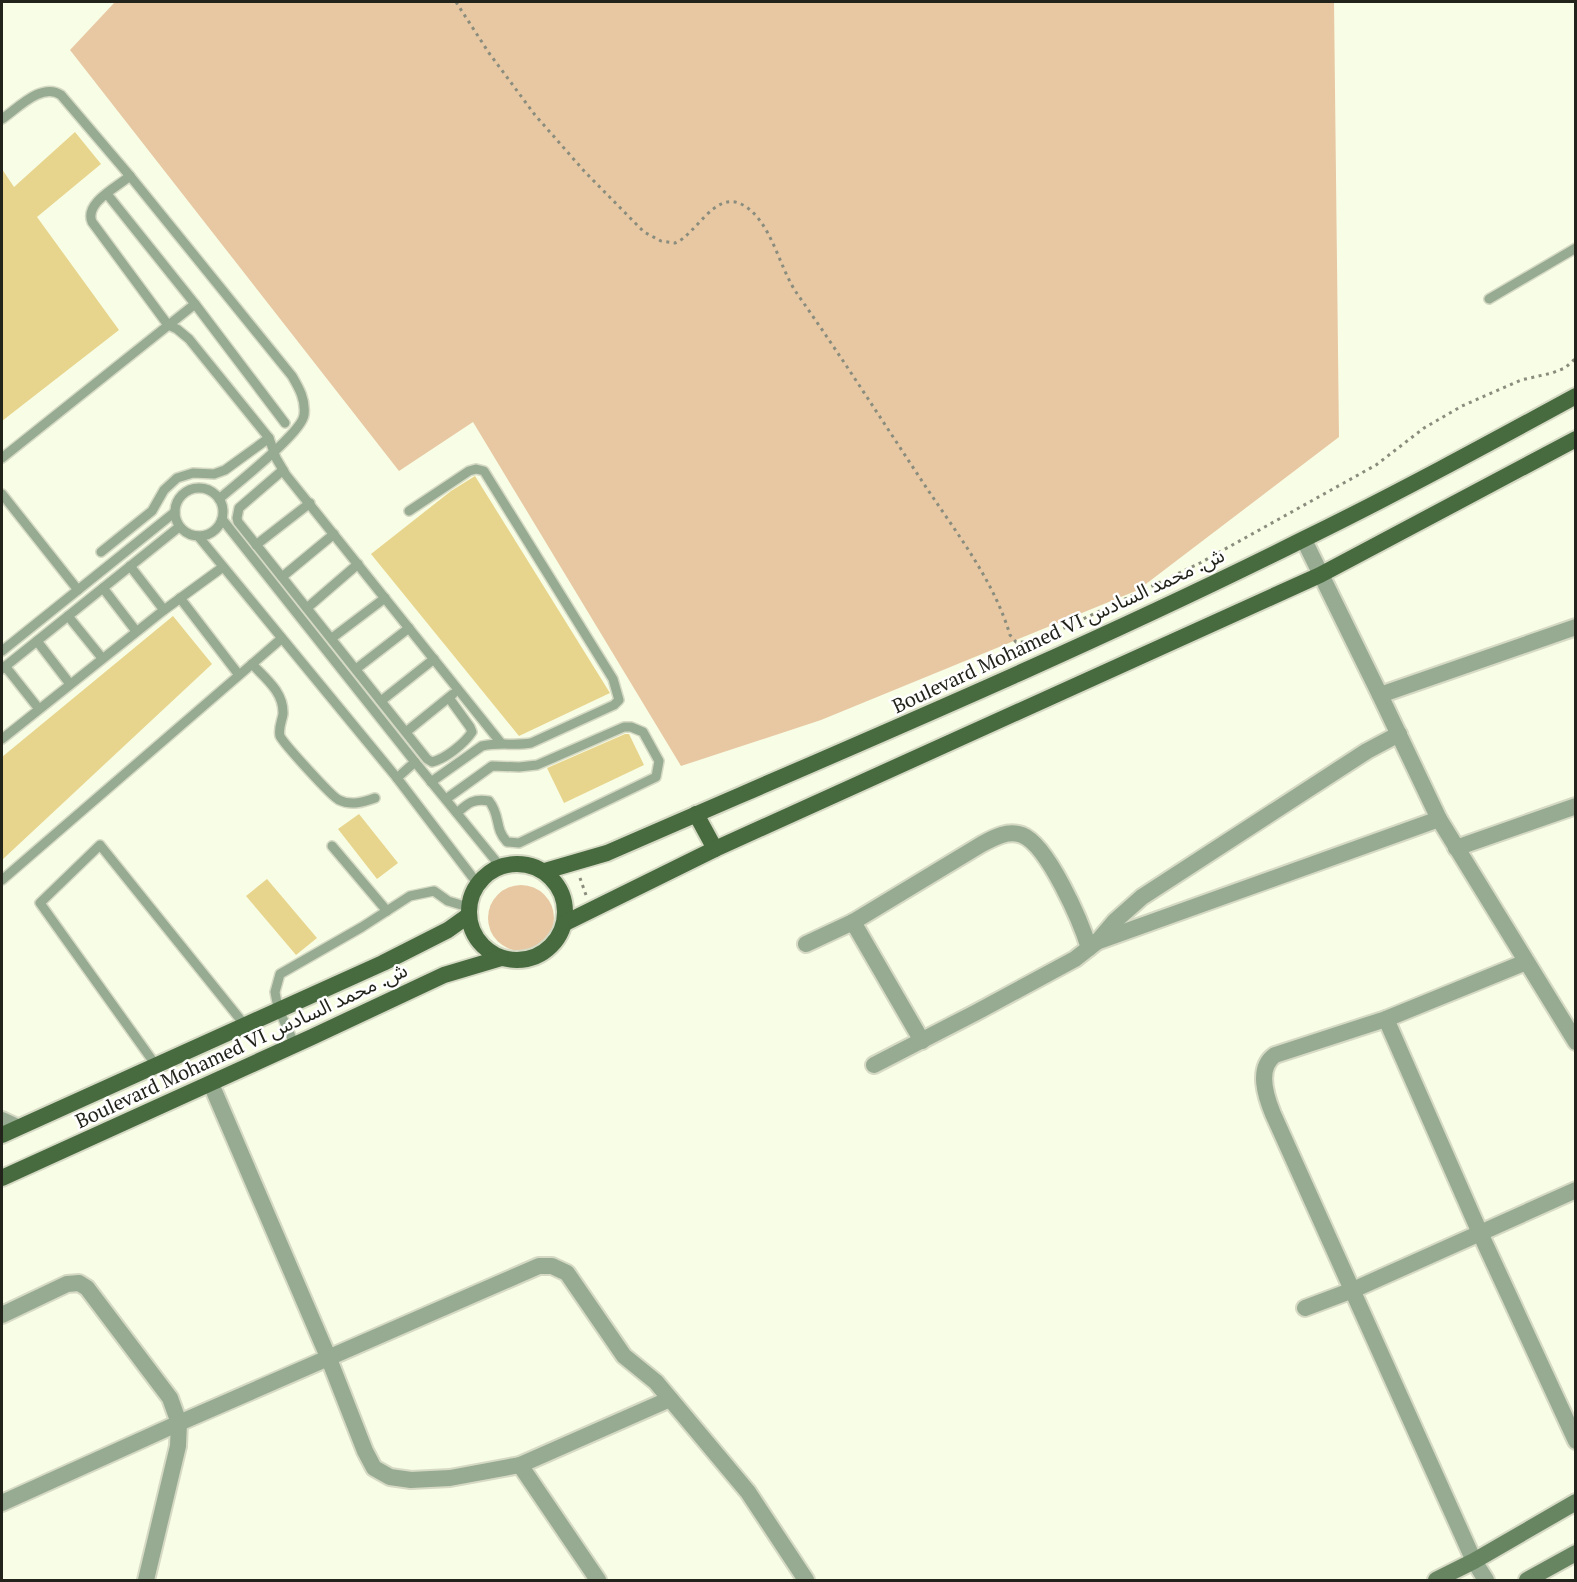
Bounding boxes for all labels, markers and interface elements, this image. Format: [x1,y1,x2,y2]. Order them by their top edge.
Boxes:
street label: Boulevard Mohamed VI ش. محمد السادس [888,541,1228,719]
street label: Boulevard Mohamed VI ش. محمد السادس [71,956,411,1134]

